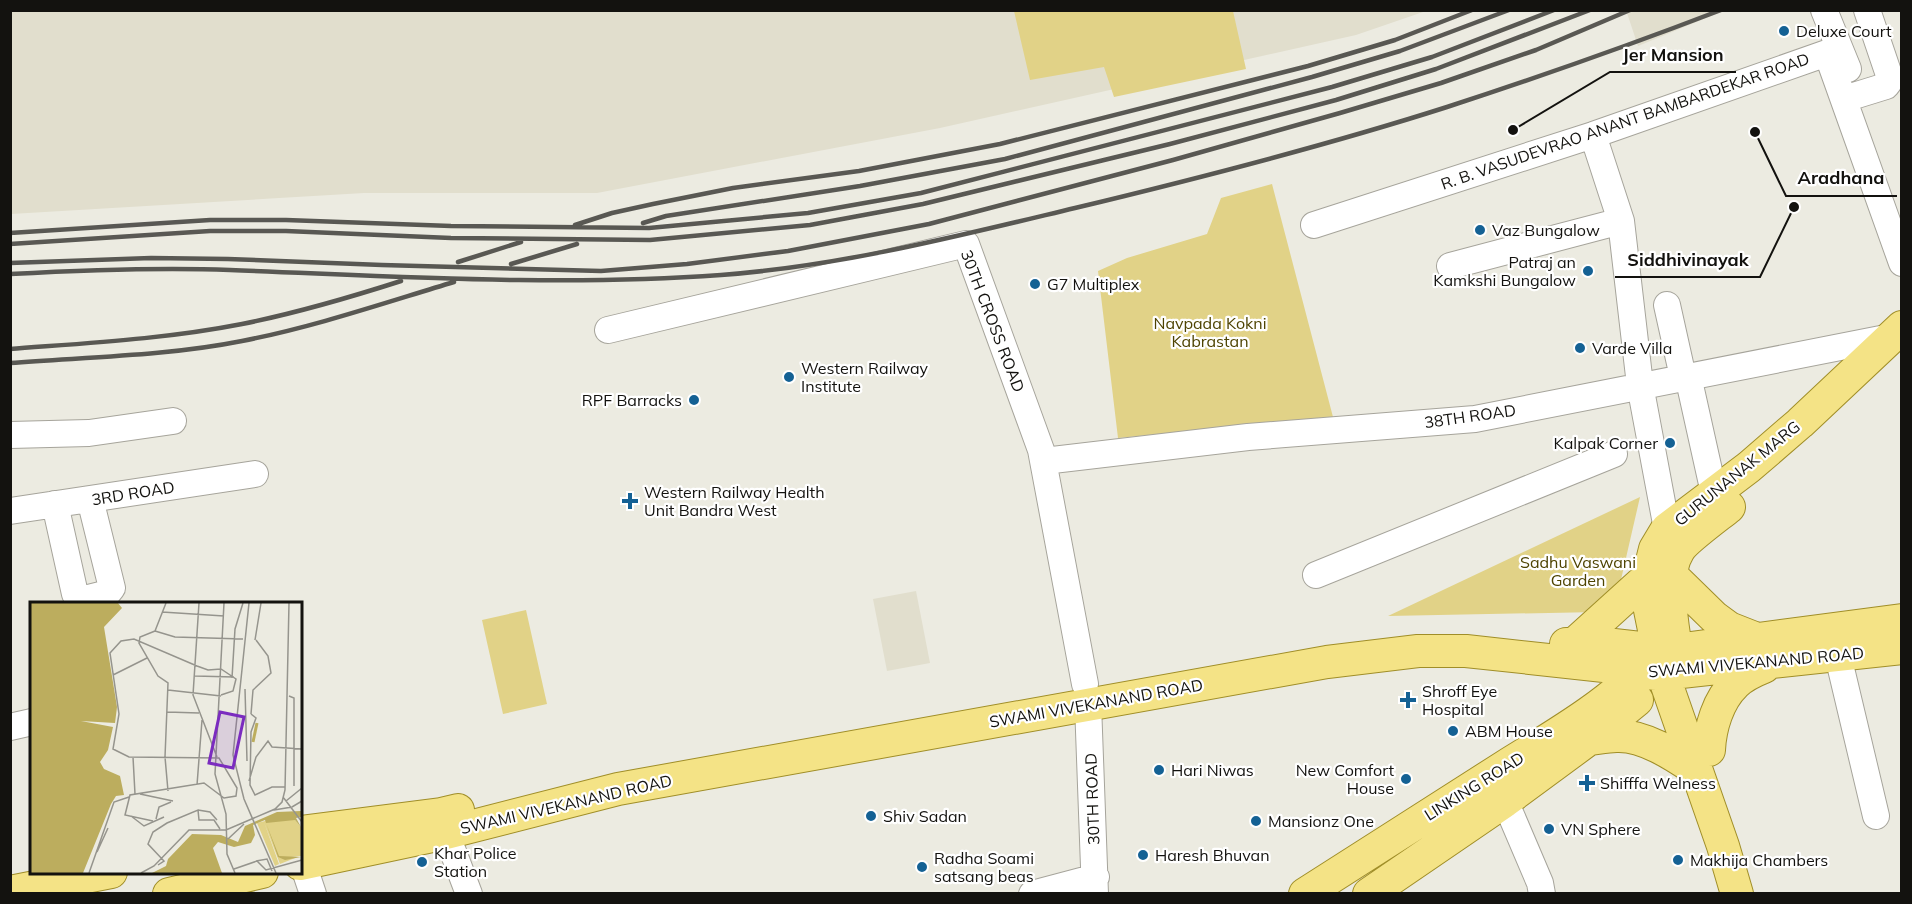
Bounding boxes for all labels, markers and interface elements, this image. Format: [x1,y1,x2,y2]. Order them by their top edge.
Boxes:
place label: Deluxe Court [1796,21,1892,41]
marker: Deluxe Court [1777,24,1791,38]
callout: Jer Mansion [1610,36,1736,72]
text: Jer Mansion [1622,43,1724,66]
street label: R. B. VASUDEVRAO ANANT BAMBARDEKAR ROAD [1438,48,1812,194]
callout: Aradhana [1786,160,1897,196]
text: Aradhana [1798,166,1884,189]
place label: Vaz Bungalow [1492,220,1600,240]
marker: Vaz Bungalow [1473,223,1487,237]
callout: Siddhivinayak [1615,241,1760,277]
street label: 30TH CROSS ROAD [957,247,1029,395]
text: Siddhivinayak [1627,248,1750,271]
place label: Patraj an Kamkshi Bungalow [1433,252,1576,290]
marker: Patraj an Kamkshi Bungalow [1581,264,1595,278]
place label: G7 Multiplex [1047,274,1140,294]
marker: G7 Multiplex [1028,277,1042,291]
park label: Navpada Kokni Kabrastan [1153,313,1267,351]
place label: Varde Villa [1592,338,1672,358]
marker: Varde Villa [1573,341,1587,355]
place label: Western Railway Institute [801,358,929,396]
marker: Western Railway Institute [782,370,796,384]
place label: RPF Barracks [582,390,682,410]
marker: RPF Barracks [687,393,701,407]
street label: 38TH ROAD [1423,400,1517,432]
street label: GURUNANAK MARG [1670,416,1804,530]
place label: Kalpak Corner [1554,433,1658,453]
marker: Kalpak Corner [1663,436,1677,450]
street label: 3RD ROAD [90,477,176,509]
place label: Western Railway Health Unit Bandra West [644,482,825,520]
marker: Western Railway Health Unit Bandra West [621,492,639,510]
park label: Sadhu Vaswani Garden [1520,552,1636,590]
inset map [30,602,302,874]
street label: SWAMI VIVEKANAND ROAD [1647,643,1865,681]
street label: SWAMI VIVEKANAND ROAD [988,674,1204,732]
place label: Shroff Eye Hospital [1422,681,1497,719]
marker: Shroff Eye Hospital [1399,691,1417,709]
place label: ABM House [1465,721,1553,741]
marker: ABM House [1446,724,1460,738]
street label: LINKING ROAD [1420,747,1528,825]
street label: 30TH ROAD [1080,753,1104,845]
place label: Hari Niwas [1171,760,1254,780]
place label: New Comfort House [1296,760,1394,798]
marker: Hari Niwas [1152,763,1166,777]
street label: SWAMI VIVEKANAND ROAD [458,770,674,838]
marker: New Comfort House [1399,772,1413,786]
place label: Shifffa Welness [1600,773,1716,793]
marker: Shifffa Welness [1578,774,1596,792]
place label: Shiv Sadan [883,806,967,826]
marker: Shiv Sadan [864,809,878,823]
place label: Mansionz One [1268,811,1374,831]
marker: Mansionz One [1249,814,1263,828]
place label: VN Sphere [1561,819,1640,839]
marker: VN Sphere [1542,822,1556,836]
place label: Khar Police Station [434,843,516,881]
place label: Haresh Bhuvan [1155,845,1270,865]
place label: Radha Soami satsang beas [934,848,1034,886]
marker: Haresh Bhuvan [1136,848,1150,862]
place label: Makhija Chambers [1690,850,1828,870]
marker: Makhija Chambers [1671,853,1685,867]
marker: Khar Police Station [415,855,429,869]
marker: Radha Soami satsang beas [915,860,929,874]

